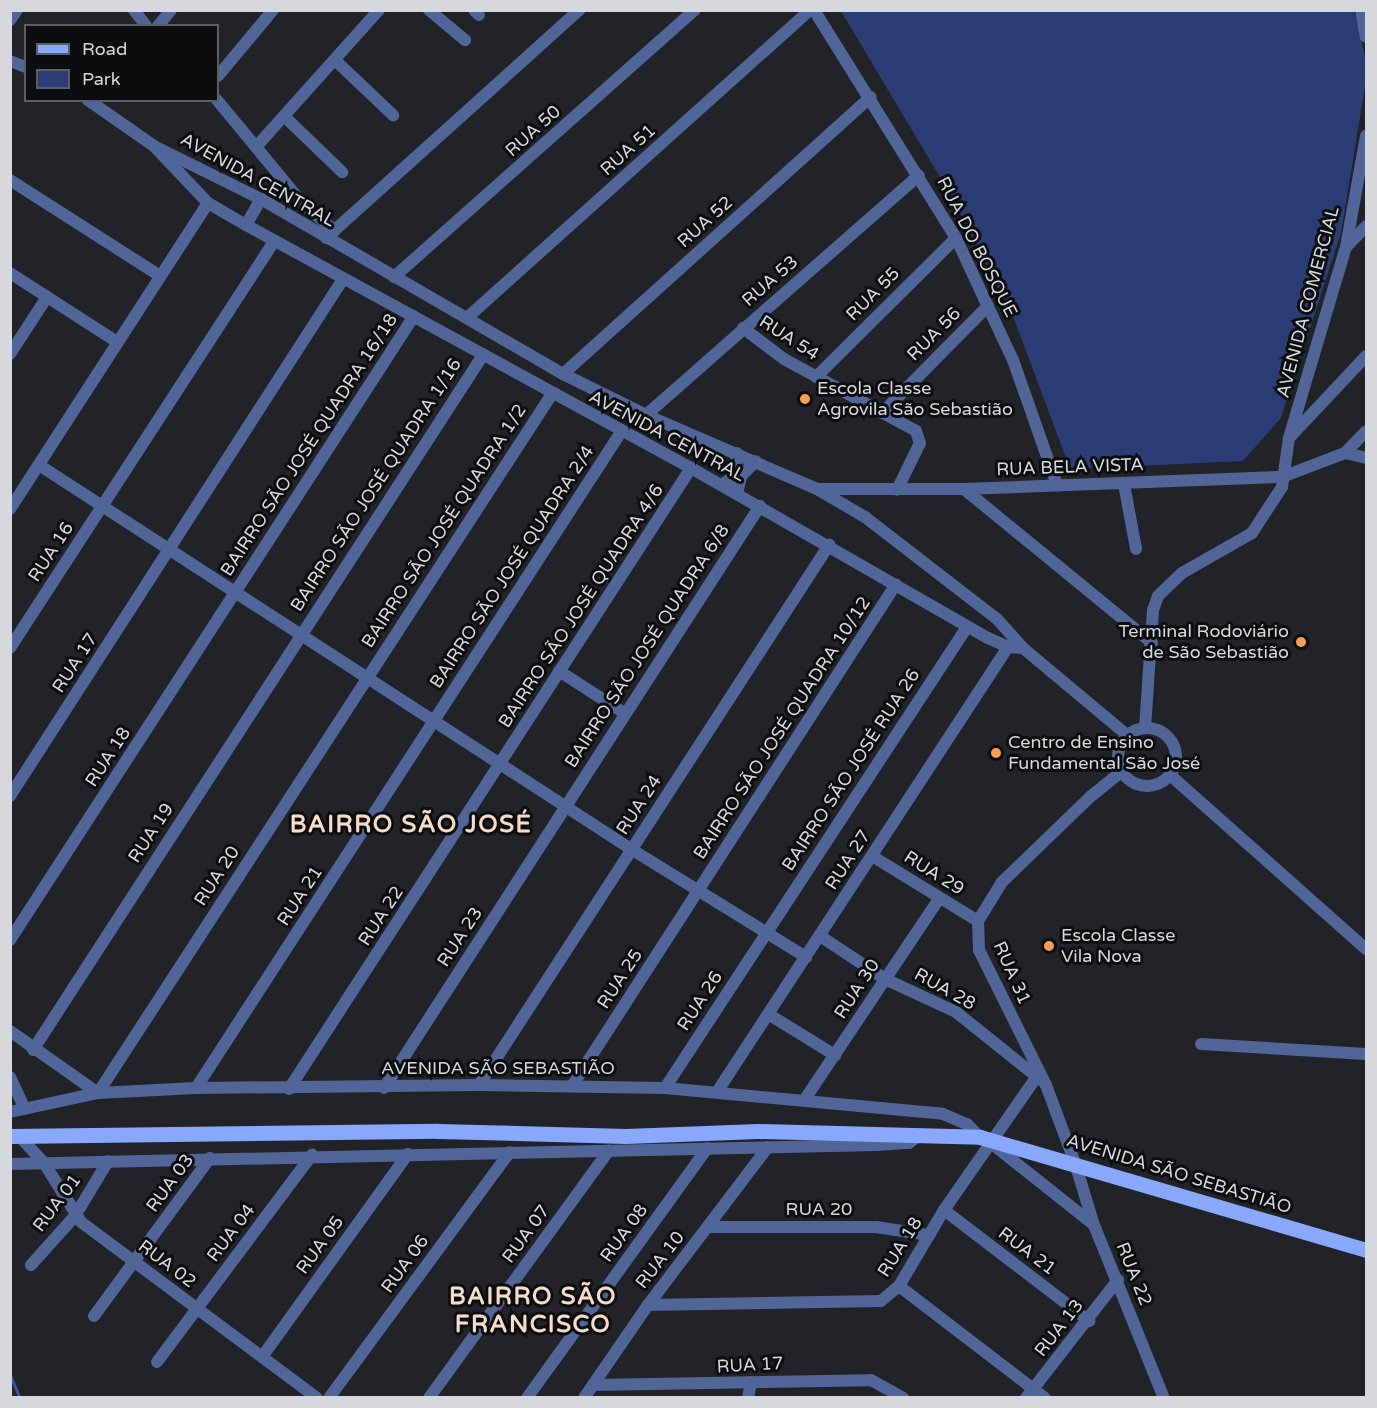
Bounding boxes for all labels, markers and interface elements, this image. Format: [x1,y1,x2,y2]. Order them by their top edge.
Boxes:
legend [24,24,219,102]
text: Road [82,38,127,60]
text: Park [82,68,120,90]
street label: RUA 50 [501,101,565,161]
street label: RUA 51 [596,120,660,180]
street label: AVENIDA CENTRAL [177,128,339,232]
street label: RUA DO BOSQUE [932,173,1022,321]
street label: RUA 52 [673,192,737,252]
street label: AVENIDA COMERCIAL [1272,204,1344,400]
street label: RUA 53 [738,251,802,311]
street label: RUA 55 [842,263,904,325]
street label: RUA 56 [903,303,965,365]
street label: BAIRRO SÃO JOSÉ QUADRA 16/18 [216,310,402,580]
street label: RUA 54 [755,311,823,365]
street label: BAIRRO SÃO JOSÉ QUADRA 1/16 [286,354,466,616]
place label: Escola Classe Agrovila São Sebastião [817,378,1013,420]
street label: AVENIDA CENTRAL [585,386,749,486]
marker: Escola Classe Agrovila São Sebastião [798,392,812,406]
street label: BAIRRO SÃO JOSÉ QUADRA 1/2 [357,400,531,652]
street label: BAIRRO SÃO JOSÉ QUADRA 2/4 [425,442,599,692]
street label: RUA BELA VISTA [996,454,1144,480]
street label: BAIRRO SÃO JOSÉ QUADRA 4/6 [494,480,668,732]
street label: RUA 16 [24,518,78,586]
street label: BAIRRO SÃO JOSÉ QUADRA 6/8 [560,520,734,772]
street label: BAIRRO SÃO JOSÉ QUADRA 10/12 [689,593,875,863]
place label: Terminal Rodoviário de São Sebastião [1118,621,1289,664]
street label: RUA 17 [48,629,102,697]
marker: Terminal Rodoviário de São Sebastião [1294,635,1308,649]
street label: BAIRRO SÃO JOSÉ RUA 26 [778,665,924,875]
street label: RUA 18 [81,723,135,791]
place label: Centro de Ensino Fundamental São José [1008,732,1200,774]
marker: Centro de Ensino Fundamental São José [989,746,1003,760]
street label: RUA 24 [612,771,666,839]
street label: RUA 19 [124,799,178,867]
district label: BAIRRO SÃO JOSÉ [290,811,532,839]
street label: RUA 27 [821,826,875,894]
street label: RUA 20 [190,842,244,910]
street label: RUA 29 [900,846,968,900]
street label: RUA 21 [273,862,327,930]
street label: RUA 22 [354,882,408,950]
street label: RUA 23 [433,903,487,971]
place label: Escola Classe Vila Nova [1061,925,1175,968]
street label: RUA 31 [989,938,1035,1008]
marker: Escola Classe Vila Nova [1042,939,1056,953]
street label: RUA 25 [593,945,647,1013]
street label: RUA 30 [830,955,884,1023]
street label: RUA 28 [911,963,979,1015]
street label: RUA 26 [673,967,727,1035]
street label: AVENIDA SÃO SEBASTIÃO [381,1057,615,1079]
street label: AVENIDA SÃO SEBASTIÃO [1064,1129,1294,1219]
street label: RUA 03 [142,1150,198,1216]
street label: RUA 01 [28,1170,86,1236]
street label: RUA 20 [786,1198,852,1220]
street label: RUA 04 [202,1200,260,1266]
street label: RUA 08 [596,1200,652,1266]
street label: RUA 07 [498,1201,554,1267]
street label: RUA 05 [292,1212,348,1278]
street label: RUA 18 [873,1213,927,1281]
street label: RUA 21 [994,1222,1060,1280]
street label: RUA 10 [631,1227,689,1293]
street label: RUA 06 [377,1231,433,1297]
street label: RUA 02 [134,1235,200,1293]
street label: RUA 22 [1111,1239,1157,1309]
district label: BAIRRO SÃO FRANCISCO [449,1283,617,1339]
street label: RUA 13 [1030,1295,1088,1361]
street label: RUA 17 [716,1352,784,1378]

